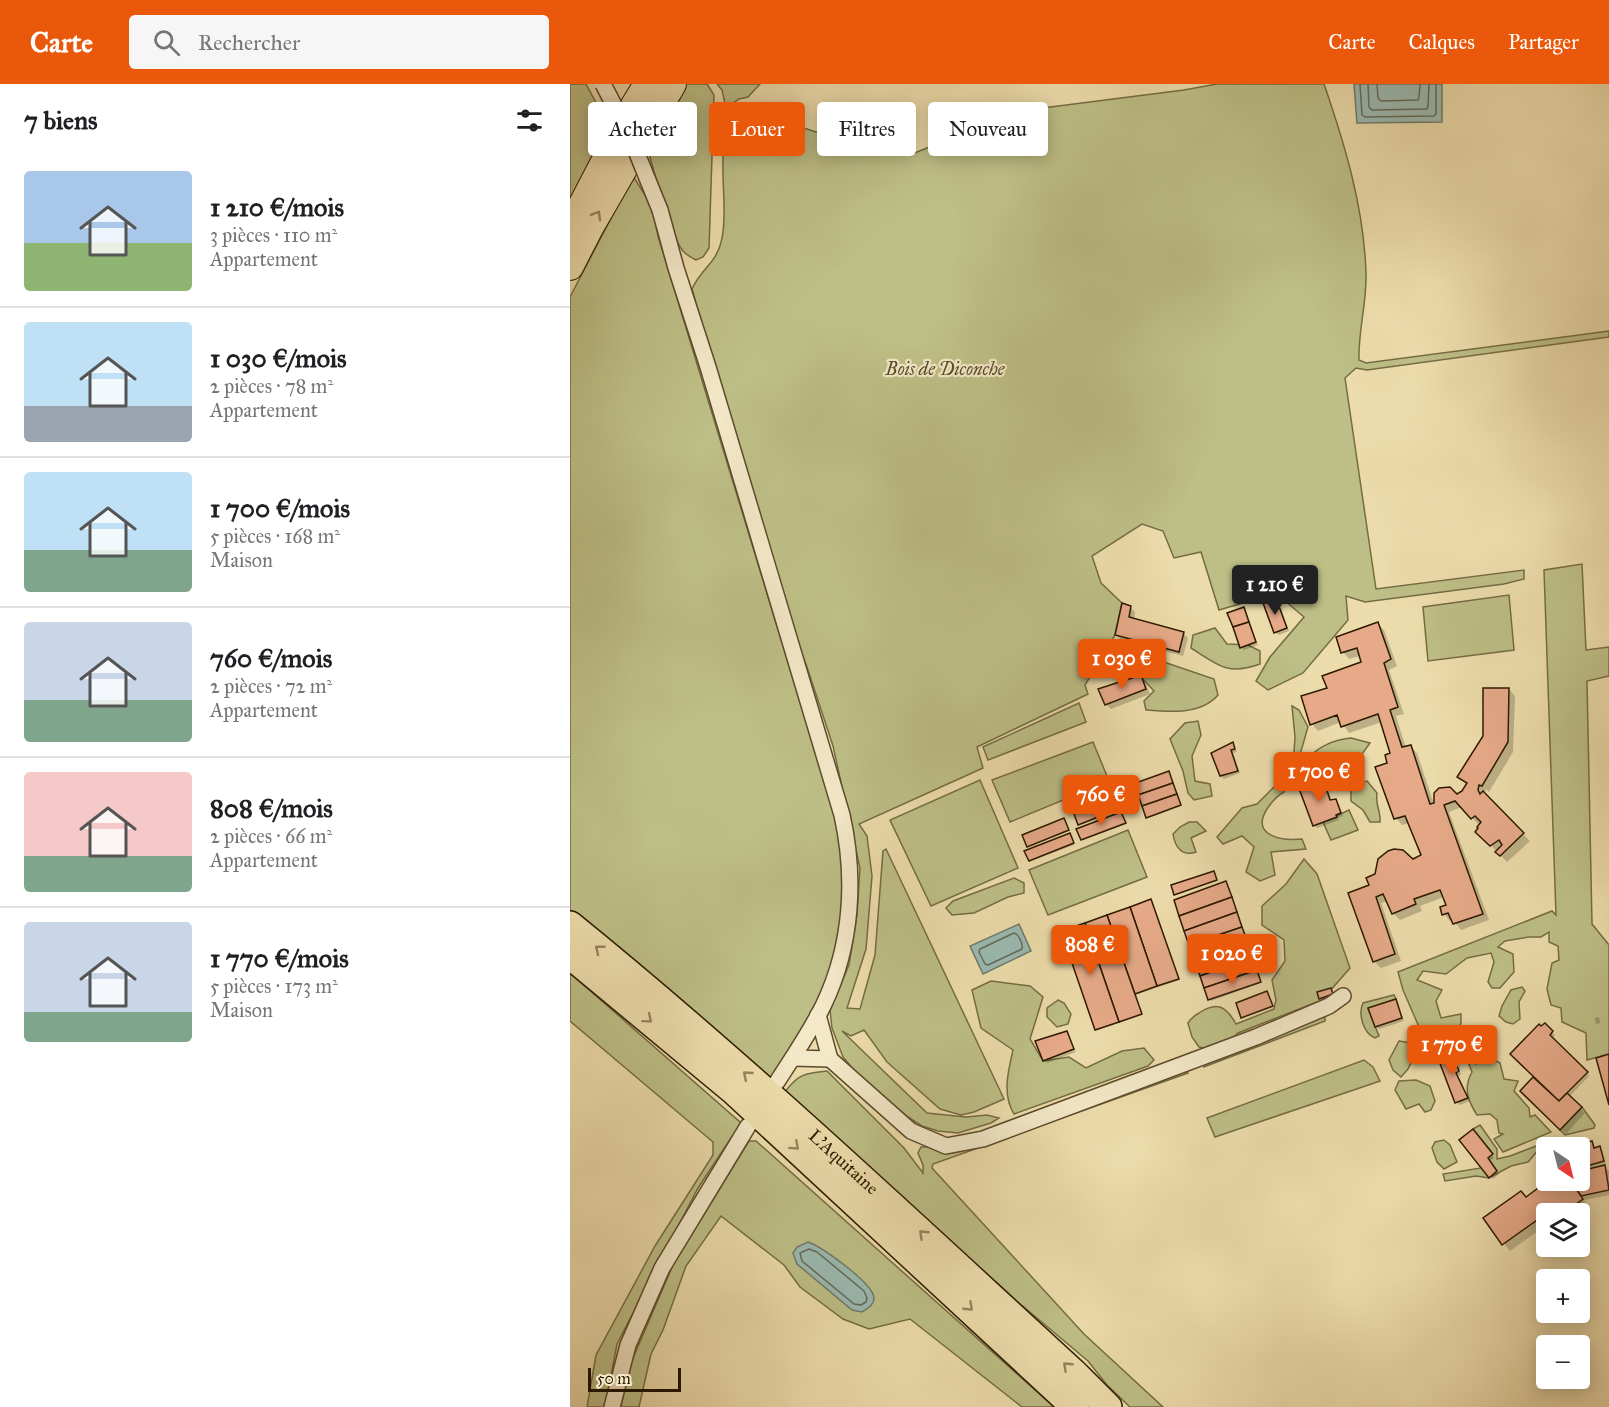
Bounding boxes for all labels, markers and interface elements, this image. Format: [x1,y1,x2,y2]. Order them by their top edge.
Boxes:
search box [129,15,549,69]
text: Carte [30,25,93,60]
icon: search [150,26,183,59]
text: Rechercher [198,29,300,56]
text: Carte [1328,29,1375,55]
text: Calques [1408,29,1475,55]
text: Partager [1508,29,1579,55]
chip: Acheter [588,102,697,156]
chip: Louer [709,102,805,156]
chip: Filtres [817,102,916,156]
chip: Nouveau [928,102,1048,156]
text: 7 biens [24,104,97,136]
icon: filters [513,104,546,137]
text: 1 210 €/mois [210,191,344,223]
icon: home [72,195,144,267]
one-way arrow [590,211,601,221]
text: 3 pièces · 110 m² [210,223,337,247]
text: Appartement [210,247,318,271]
text: 1 030 €/mois [210,342,347,374]
icon: home [72,346,144,418]
park label: Bois de Diconche [885,358,1006,380]
text: 2 pièces · 78 m² [210,374,333,398]
text: Appartement [210,398,318,422]
text: 1 700 €/mois [210,492,350,524]
icon: home [72,496,144,568]
text: 5 pièces · 168 m² [210,524,340,548]
text: Maison [210,548,273,572]
pin: 1 210 € [1220,565,1330,616]
text: 1 210 € [1246,572,1304,596]
pin: 1 030 € [1067,639,1177,690]
text: 760 €/mois [210,642,332,674]
icon: home [72,646,144,718]
text: 1 030 € [1092,646,1152,670]
text: 2 pièces · 72 m² [210,674,332,698]
text: Appartement [210,698,318,722]
pin: 1 700 € [1264,752,1374,803]
text: 1 700 € [1288,759,1350,783]
pin: 760 € [1059,775,1143,826]
text: 760 € [1077,782,1125,806]
text: 808 €/mois [210,792,333,824]
icon: home [72,796,144,868]
text: 2 pièces · 66 m² [210,824,332,848]
text: Appartement [210,848,318,872]
pin: 808 € [1048,925,1132,976]
text: 808 € [1065,932,1115,956]
pin: 1 020 € [1177,934,1287,985]
text: 1 020 € [1201,941,1263,965]
text: 1 770 €/mois [210,942,349,974]
one-way arrow [595,945,606,956]
icon: home [72,946,144,1018]
text: 5 pièces · 173 m² [210,974,338,998]
text: Maison [210,998,273,1022]
one-way arrow [641,1011,652,1022]
pin: 1 770 € [1397,1025,1507,1076]
text: 1 770 € [1421,1032,1483,1056]
one-way arrow [743,1071,754,1082]
street label: L'Aquitaine [804,1125,883,1199]
north arrow [1536,1137,1590,1191]
map controls [1536,1137,1590,1389]
one-way arrow [788,1139,799,1150]
button: layers [1536,1203,1590,1257]
one-way arrow [919,1230,930,1241]
button: + [1536,1269,1590,1323]
one-way arrow [962,1300,973,1311]
button: − [1536,1335,1590,1389]
one-way arrow [1063,1362,1073,1373]
scale bar [588,1365,681,1392]
text: 50 m [597,1369,631,1388]

